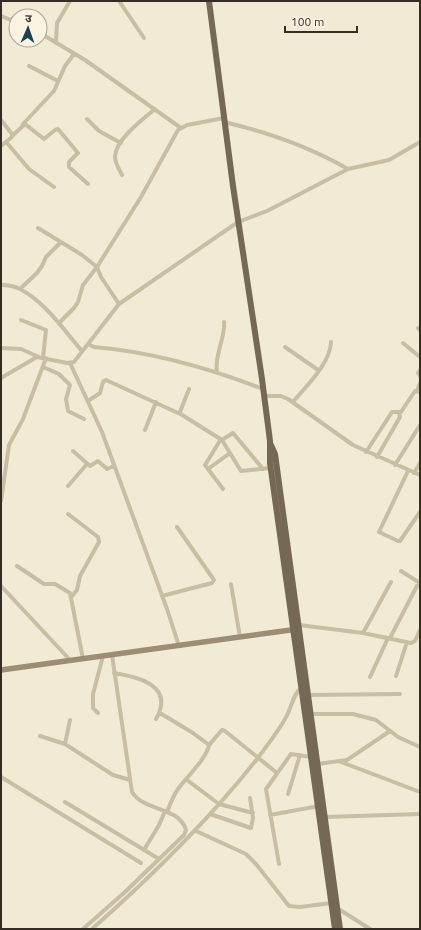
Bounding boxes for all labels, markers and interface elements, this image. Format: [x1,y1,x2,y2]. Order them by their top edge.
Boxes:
north arrow [8,8,48,48]
scale bar [285,8,357,34]
text: उ [25,12,32,24]
text: 100 m [291,15,324,28]

